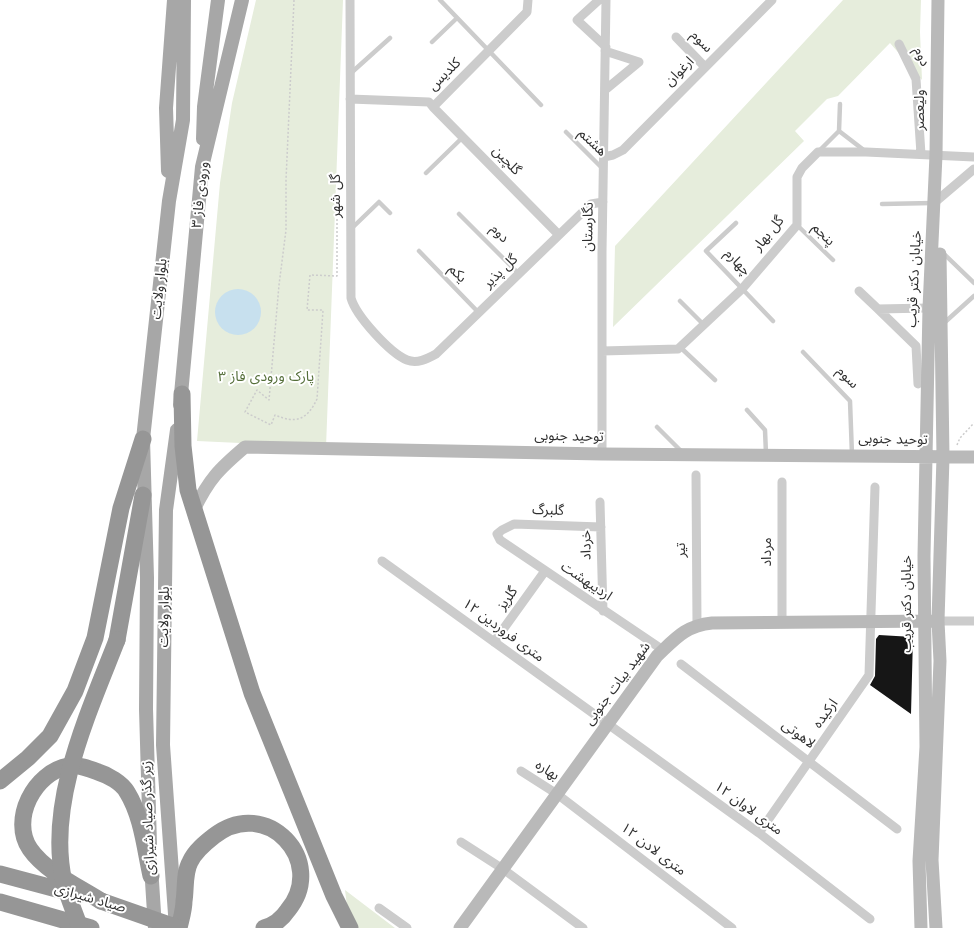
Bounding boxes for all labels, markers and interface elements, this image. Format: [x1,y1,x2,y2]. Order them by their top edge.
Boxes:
street label: سوم [686,27,716,57]
street label: دوم [909,44,933,70]
street label: ارغوان [662,54,698,90]
street label: کلدیس [425,55,465,95]
street label: ولیعصر [913,89,929,131]
street label: هشتم [574,125,610,161]
street label: گلچین [488,143,524,179]
street label: ورودی فاز ۳ [189,161,213,229]
street label: گل شهر [329,174,345,218]
street label: نگارستان [580,202,598,252]
street label: گل بهار [750,213,788,255]
street label: پنجم [808,220,838,250]
street label: دوم [486,221,512,247]
street label: خیابان دکتر قریب [904,230,926,328]
street label: چهارم [720,246,754,280]
street label: گل پذیر [480,252,522,292]
street label: بلوار ولایت [148,258,172,320]
street label: یکم [444,261,470,287]
street label: سوم [832,363,862,393]
park label: پارک ورودی فاز ۳ [218,370,314,386]
street label: توحید جنوبی [534,428,604,446]
street label: توحید جنوبی [858,431,928,449]
street label: گلبرگ [532,502,564,520]
street label: خرداد [578,530,596,560]
street label: مرداد [760,537,776,567]
street label: تیر [674,543,690,557]
street label: خیابان دکتر قریب [900,555,916,653]
street label: اردیبهشت [557,559,615,605]
street label: گلریز [494,584,522,614]
street label: بلوار ولایت [156,586,174,648]
street label: ۱۲ متری فروردین [459,596,547,666]
street label: شهید بیات جنوبی [581,639,655,729]
street label: ارکیده [810,696,842,732]
street label: لاهوتی [778,717,818,753]
street label: بهاره [532,757,562,785]
street label: زیر گذر صیاد شیرازی [139,760,159,876]
street label: ۱۲ متری لاوان [710,779,786,839]
street label: ۱۲ متری لادن [617,820,689,880]
street label: صیاد شیرازی [52,881,128,917]

